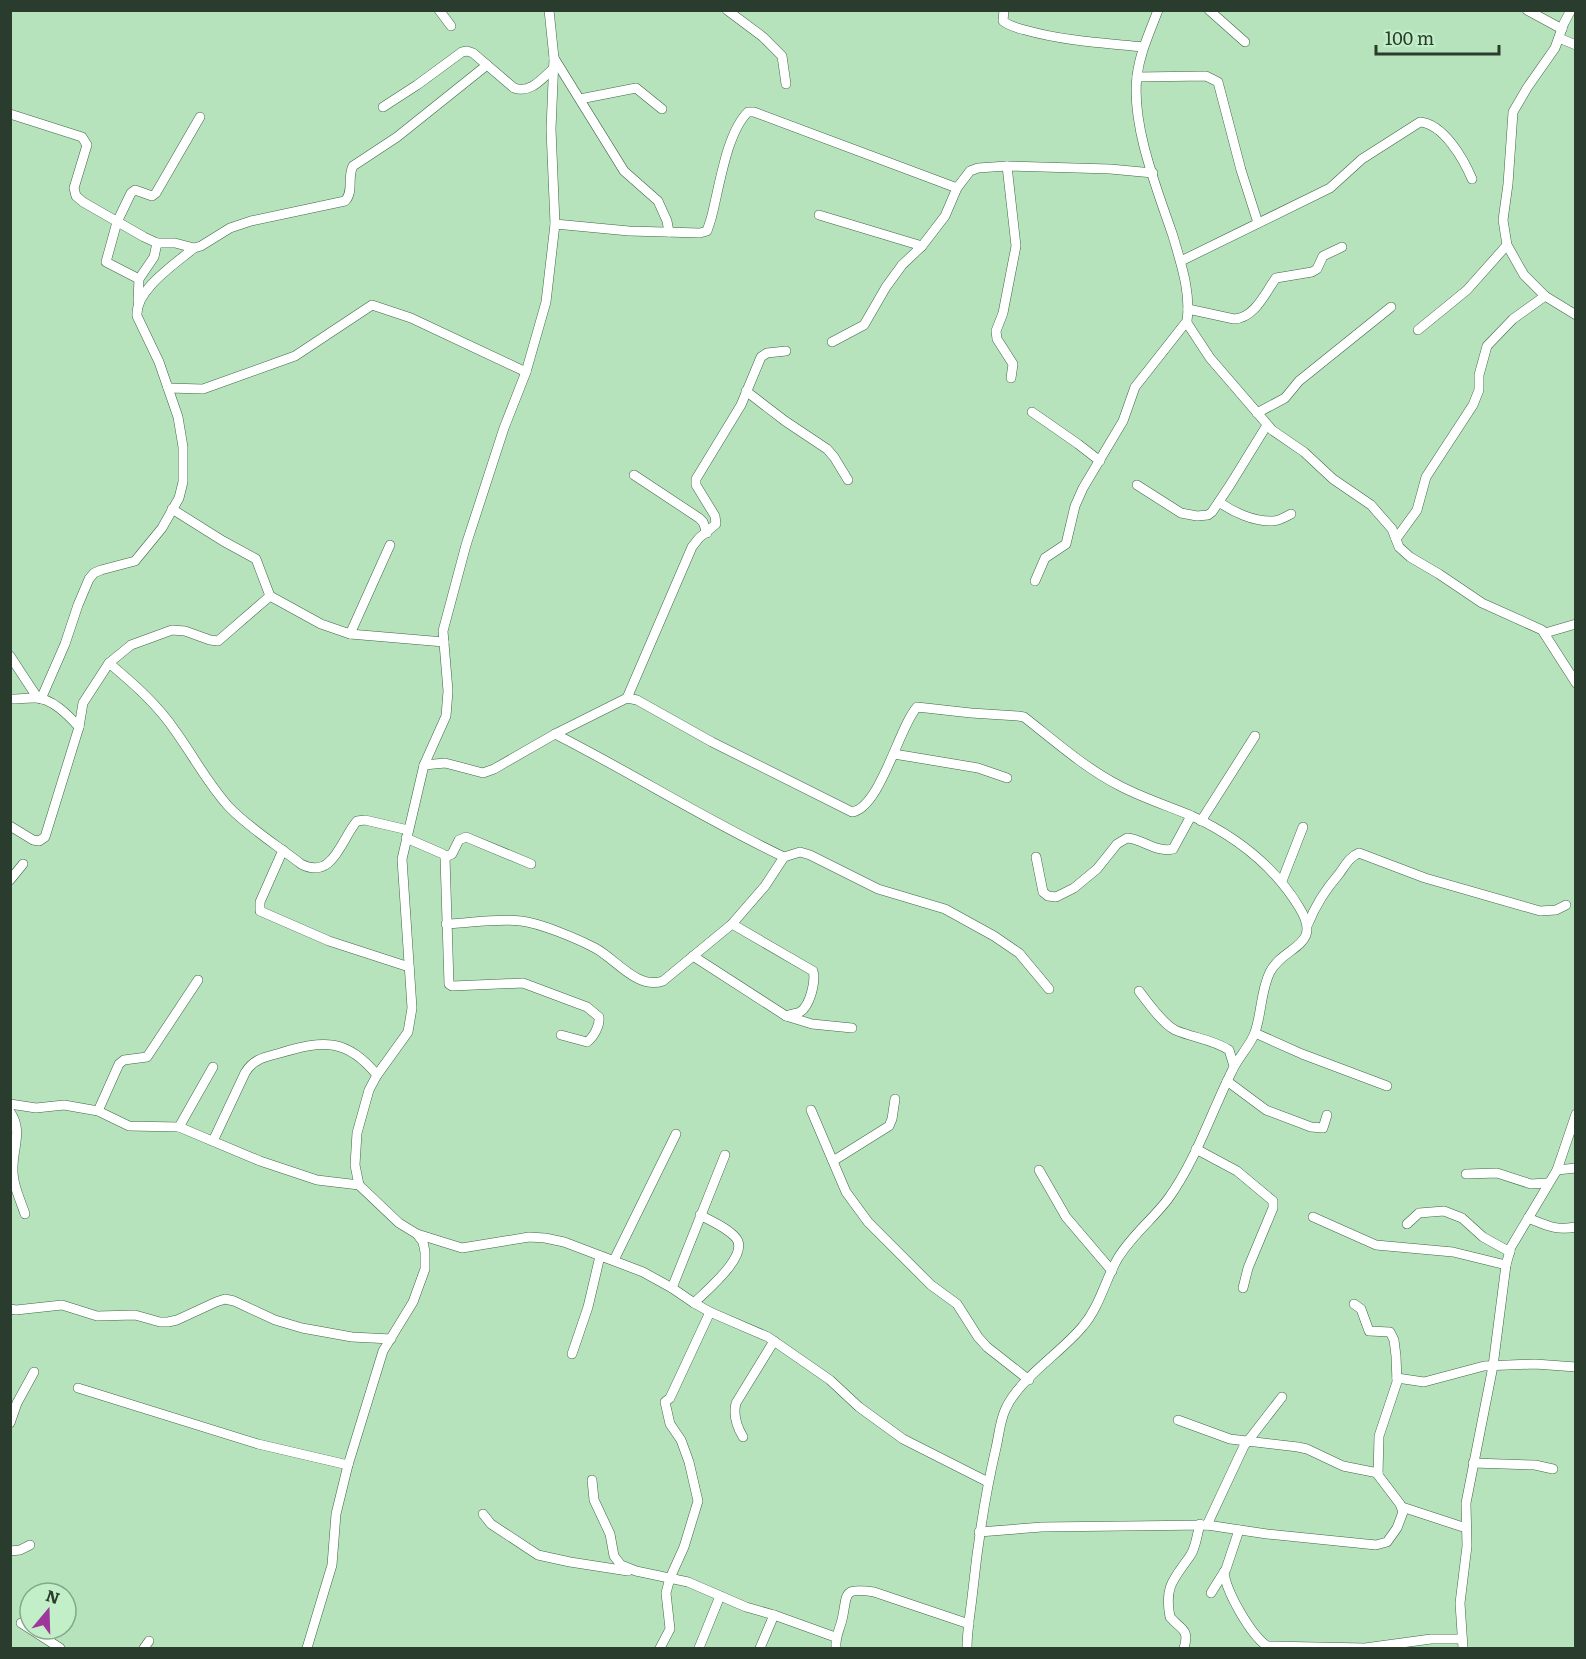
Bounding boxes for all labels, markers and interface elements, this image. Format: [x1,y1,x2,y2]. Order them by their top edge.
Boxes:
scale bar [1376,18,1499,56]
text: 100 m [1385,24,1434,51]
north arrow [18,1581,78,1641]
text: N [43,1582,63,1609]

